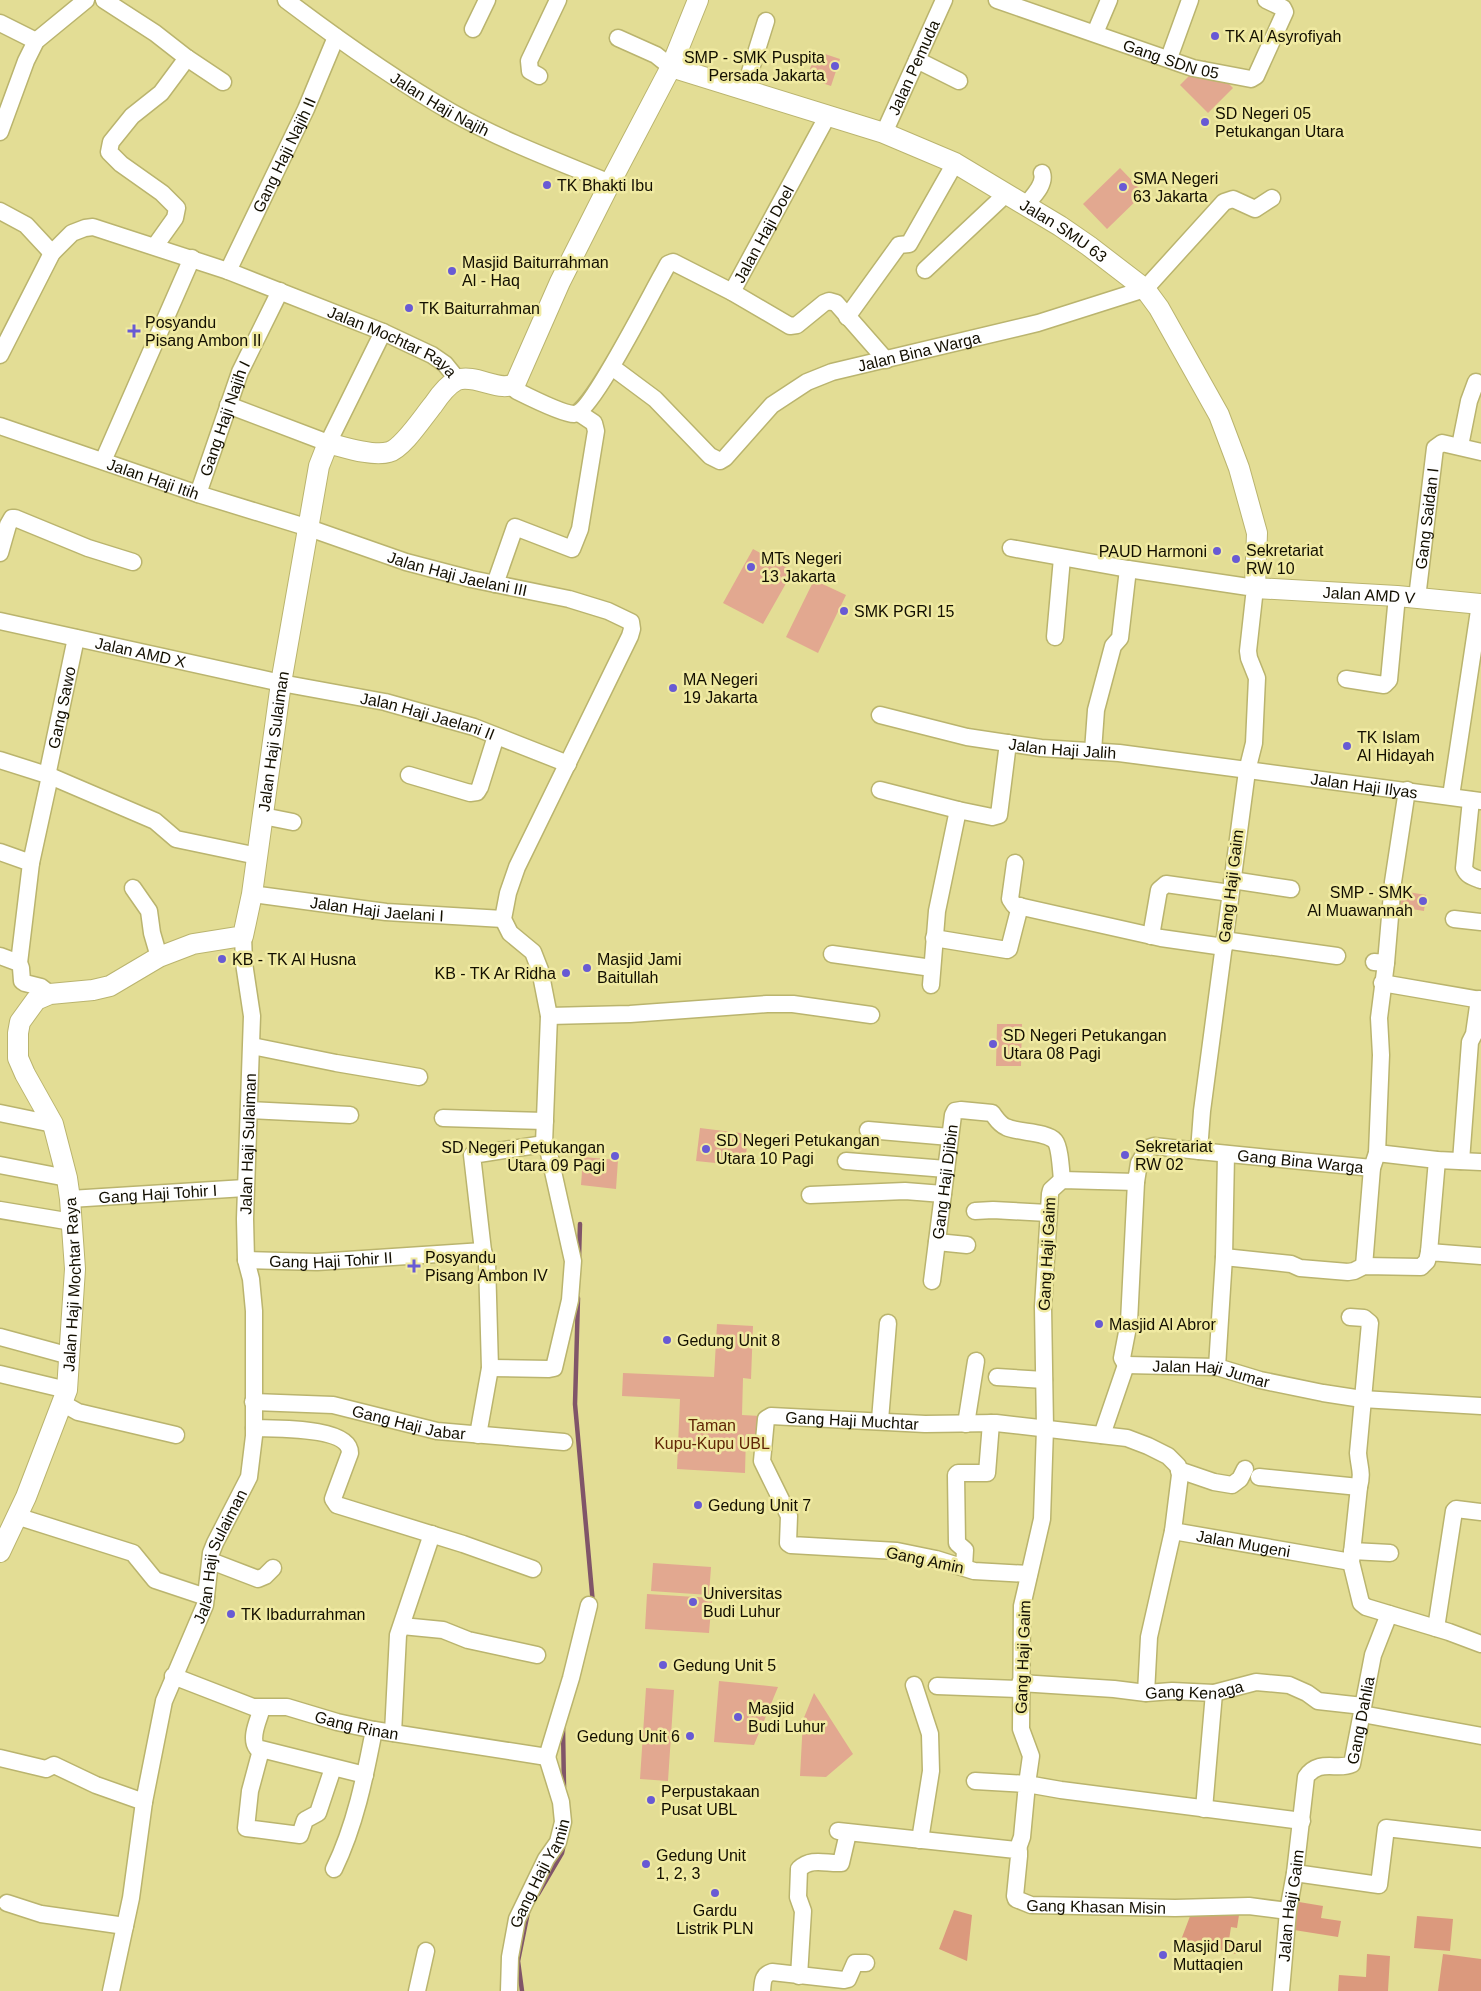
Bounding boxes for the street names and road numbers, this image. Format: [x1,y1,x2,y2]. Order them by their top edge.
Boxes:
street label: Jalan Pemuda [885,17,942,118]
street label: Gang SDN 05 [1121,36,1221,81]
street label: Jalan Haji Najih [388,69,492,139]
street label: Gang Haji Najih II [249,95,318,215]
street label: Jalan Haji Doel [730,183,797,285]
street label: Jalan SMU 63 [1017,196,1111,265]
street label: Jalan Mochtar Raya [325,303,460,380]
street label: Jalan Bina Warga [856,328,982,374]
street label: Gang Haji Najih I [196,358,253,478]
street label: Jalan Haji Itih [105,455,201,502]
street label: Gang Saidan I [1412,467,1441,570]
street label: Jalan Haji Jaelani III [385,548,529,599]
street label: Jalan AMD V [1322,583,1416,606]
street label: Jalan AMD X [94,634,188,670]
street label: Gang Sawo [44,665,78,750]
street label: Jalan Haji Sulaiman [255,670,291,813]
street label: Jalan Haji Jaelani II [359,689,497,743]
street label: Jalan Haji Jalih [1008,735,1117,761]
street label: Jalan Haji Ilyas [1310,770,1419,801]
street label: Gang Haji Gaim [1216,828,1246,944]
street label: Jalan Haji Jaelani I [309,893,444,924]
street label: Jalan Haji Sulaiman [237,1073,259,1215]
street label: Gang Haji Djibin [929,1123,960,1240]
street label: Gang Bina Warga [1237,1146,1364,1176]
street label: Gang Haji Tohir I [98,1181,218,1206]
street label: Jalan Haji Mochtar Raya [60,1197,84,1372]
street label: Gang Haji Gaim [1036,1197,1058,1311]
street label: Gang Haji Tohir II [269,1249,393,1271]
street label: Jalan Haji Jumar [1152,1357,1272,1390]
street label: Gang Haji Jabar [350,1402,467,1442]
street label: Gang Haji Muchtar [785,1408,920,1432]
street label: Jalan Haji Sulaiman [190,1486,250,1626]
street label: Jalan Mugeni [1195,1527,1292,1560]
street label: Gang Amin [885,1543,965,1577]
street label: Gang Haji Gaim [1013,1600,1033,1714]
street label: Gang Dahlia [1344,1675,1377,1766]
street label: Gang Kenaga [1144,1677,1245,1702]
street label: Gang Rinan [313,1707,400,1742]
street label: Gang Haji Yamin [507,1817,572,1929]
street label: Jalan Haji Gaim [1275,1849,1306,1962]
street label: Gang Khasan Misin [1026,1896,1166,1916]

